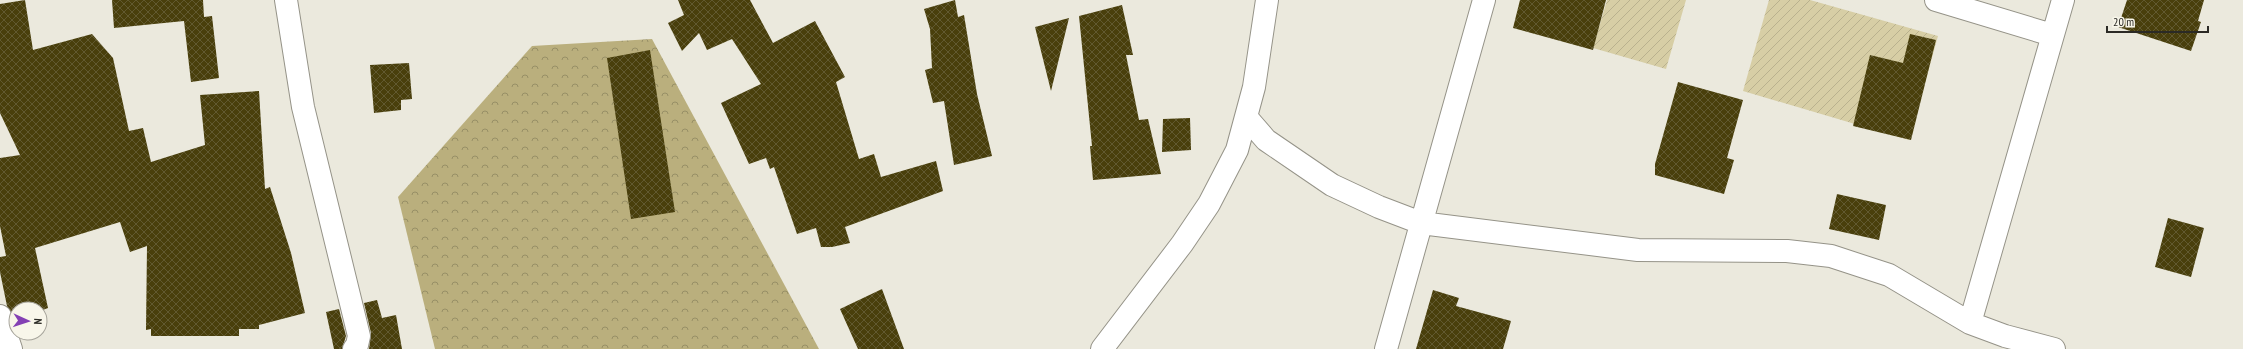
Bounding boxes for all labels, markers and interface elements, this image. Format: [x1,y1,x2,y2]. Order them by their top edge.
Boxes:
scale bar [2107,8,2208,34]
text: 20 m [2113,14,2134,29]
north arrow [8,301,48,341]
text: N [31,318,45,325]

